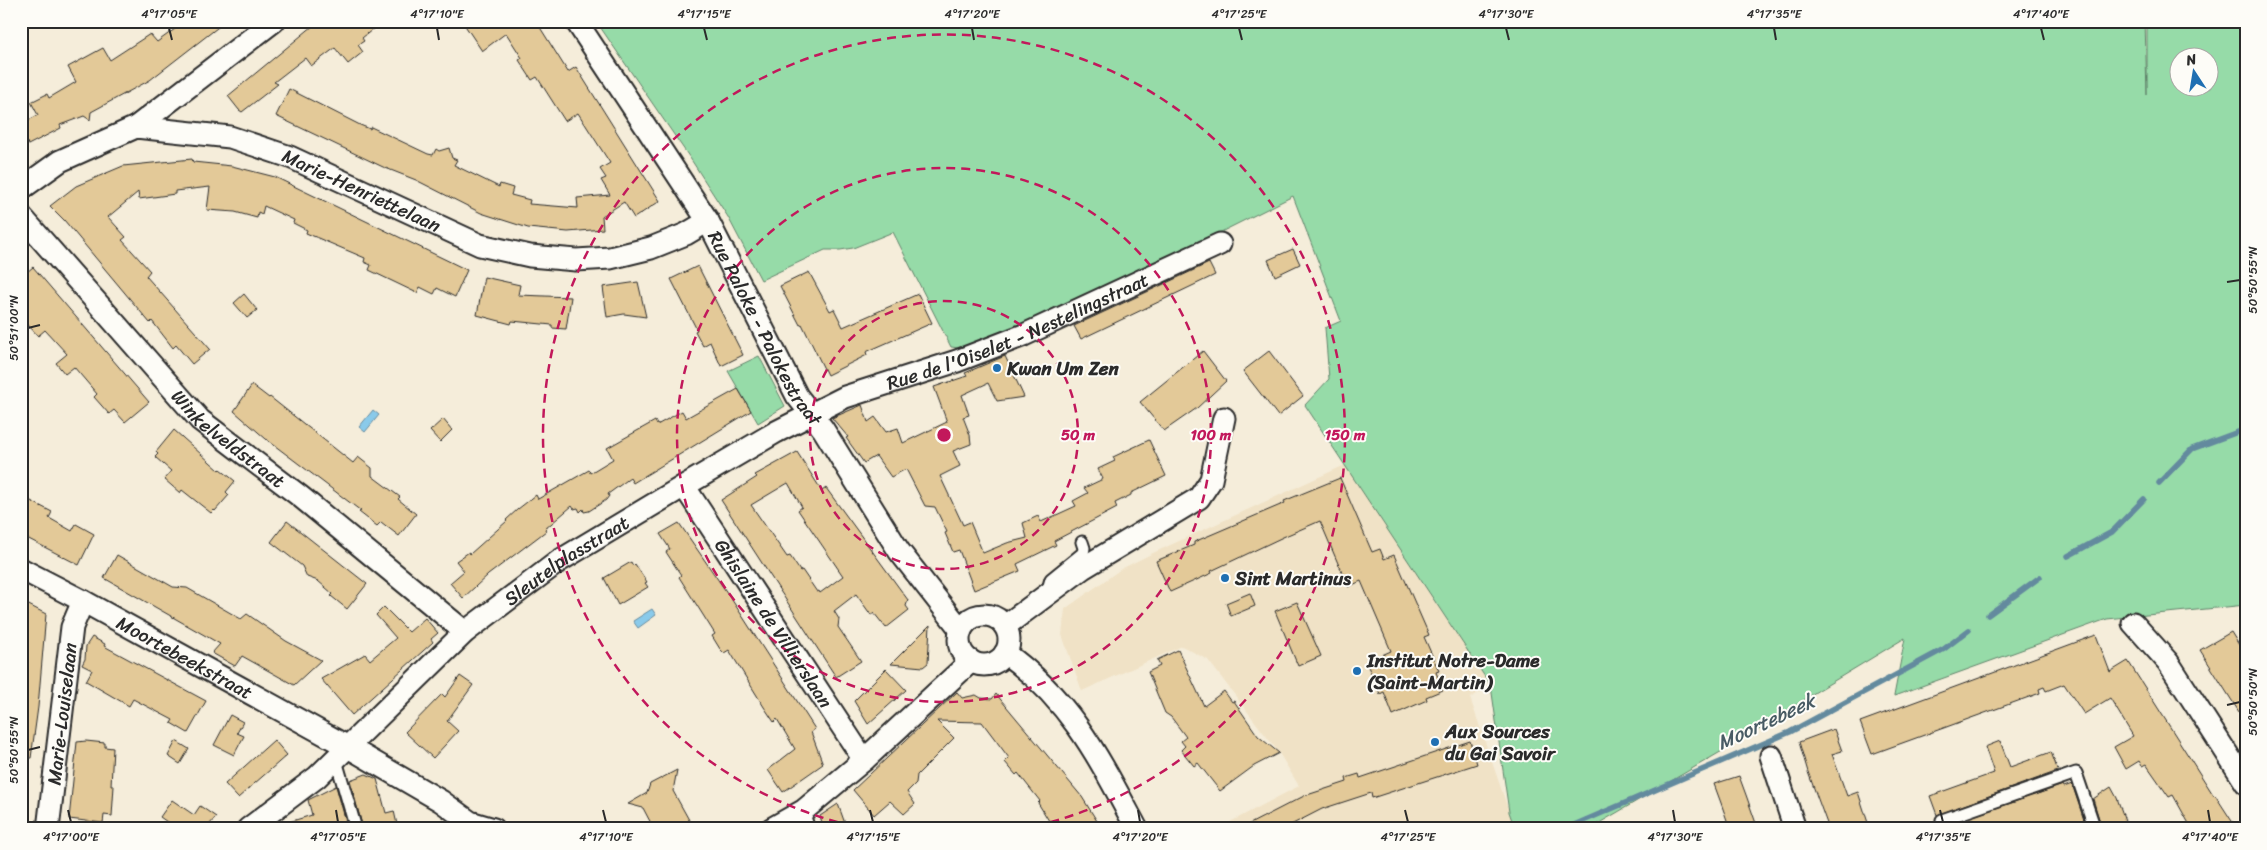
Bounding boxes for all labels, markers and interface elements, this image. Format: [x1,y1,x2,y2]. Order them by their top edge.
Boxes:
text: 4°17'05"E [141,3,198,25]
text: 4°17'10"E [410,3,465,25]
text: 4°17'15"E [677,3,732,25]
text: 4°17'20"E [944,3,1001,25]
text: 4°17'25"E [1212,3,1268,25]
text: 4°17'30"E [1479,3,1535,25]
text: 4°17'35"E [1747,3,1803,25]
text: 4°17'40"E [2013,3,2070,25]
text: N [2183,46,2199,73]
north arrow [2170,48,2220,98]
street label: Marie-Henriettelaan [277,139,447,241]
street label: Rue Paloke - Palokestraat [699,225,832,434]
text: 50°50'55"N [2242,246,2264,314]
street label: Rue de l'Oiselet - Nestelingstraat [882,263,1154,399]
text: 50°51'00"N [3,295,25,361]
place label: Kwan Um Zen [1006,352,1120,385]
marker: Kwan Um Zen [991,362,1003,374]
street label: Winkelveldstraat [163,381,293,496]
text: 50 m [1061,422,1096,448]
text: 100 m [1191,422,1232,448]
text: 150 m [1325,422,1366,448]
centre of rings [935,426,953,444]
street label: Sleutelplasstraat [496,506,635,614]
street label: Ghislaine de Villierslaan [706,532,842,715]
place label: Sint Martinus [1234,562,1352,595]
marker: Sint Martinus [1219,572,1231,584]
street label: Moortebeekstraat [110,606,259,708]
street label: Marie-Louiselaan [37,641,87,787]
place label: Institut Notre-Dame (Saint-Martin) [1366,644,1540,699]
marker: Institut Notre-Dame (Saint-Martin) [1351,665,1363,677]
text: 50°50'50"N [2242,667,2264,736]
water label: Moortebeek [1711,683,1823,760]
place label: Aux Sources du Gai Savoir [1444,715,1557,770]
text: 50°50'55"N [3,716,25,784]
marker: Aux Sources du Gai Savoir [1429,736,1441,748]
text: 4°17'00"E [43,826,100,848]
text: 4°17'05"E [310,826,367,848]
text: 4°17'10"E [579,826,634,848]
text: 4°17'15"E [846,826,901,848]
text: 4°17'20"E [1112,826,1169,848]
text: 4°17'25"E [1381,826,1437,848]
text: 4°17'30"E [1648,826,1704,848]
text: 4°17'35"E [1916,826,1972,848]
text: 4°17'40"E [2182,826,2239,848]

